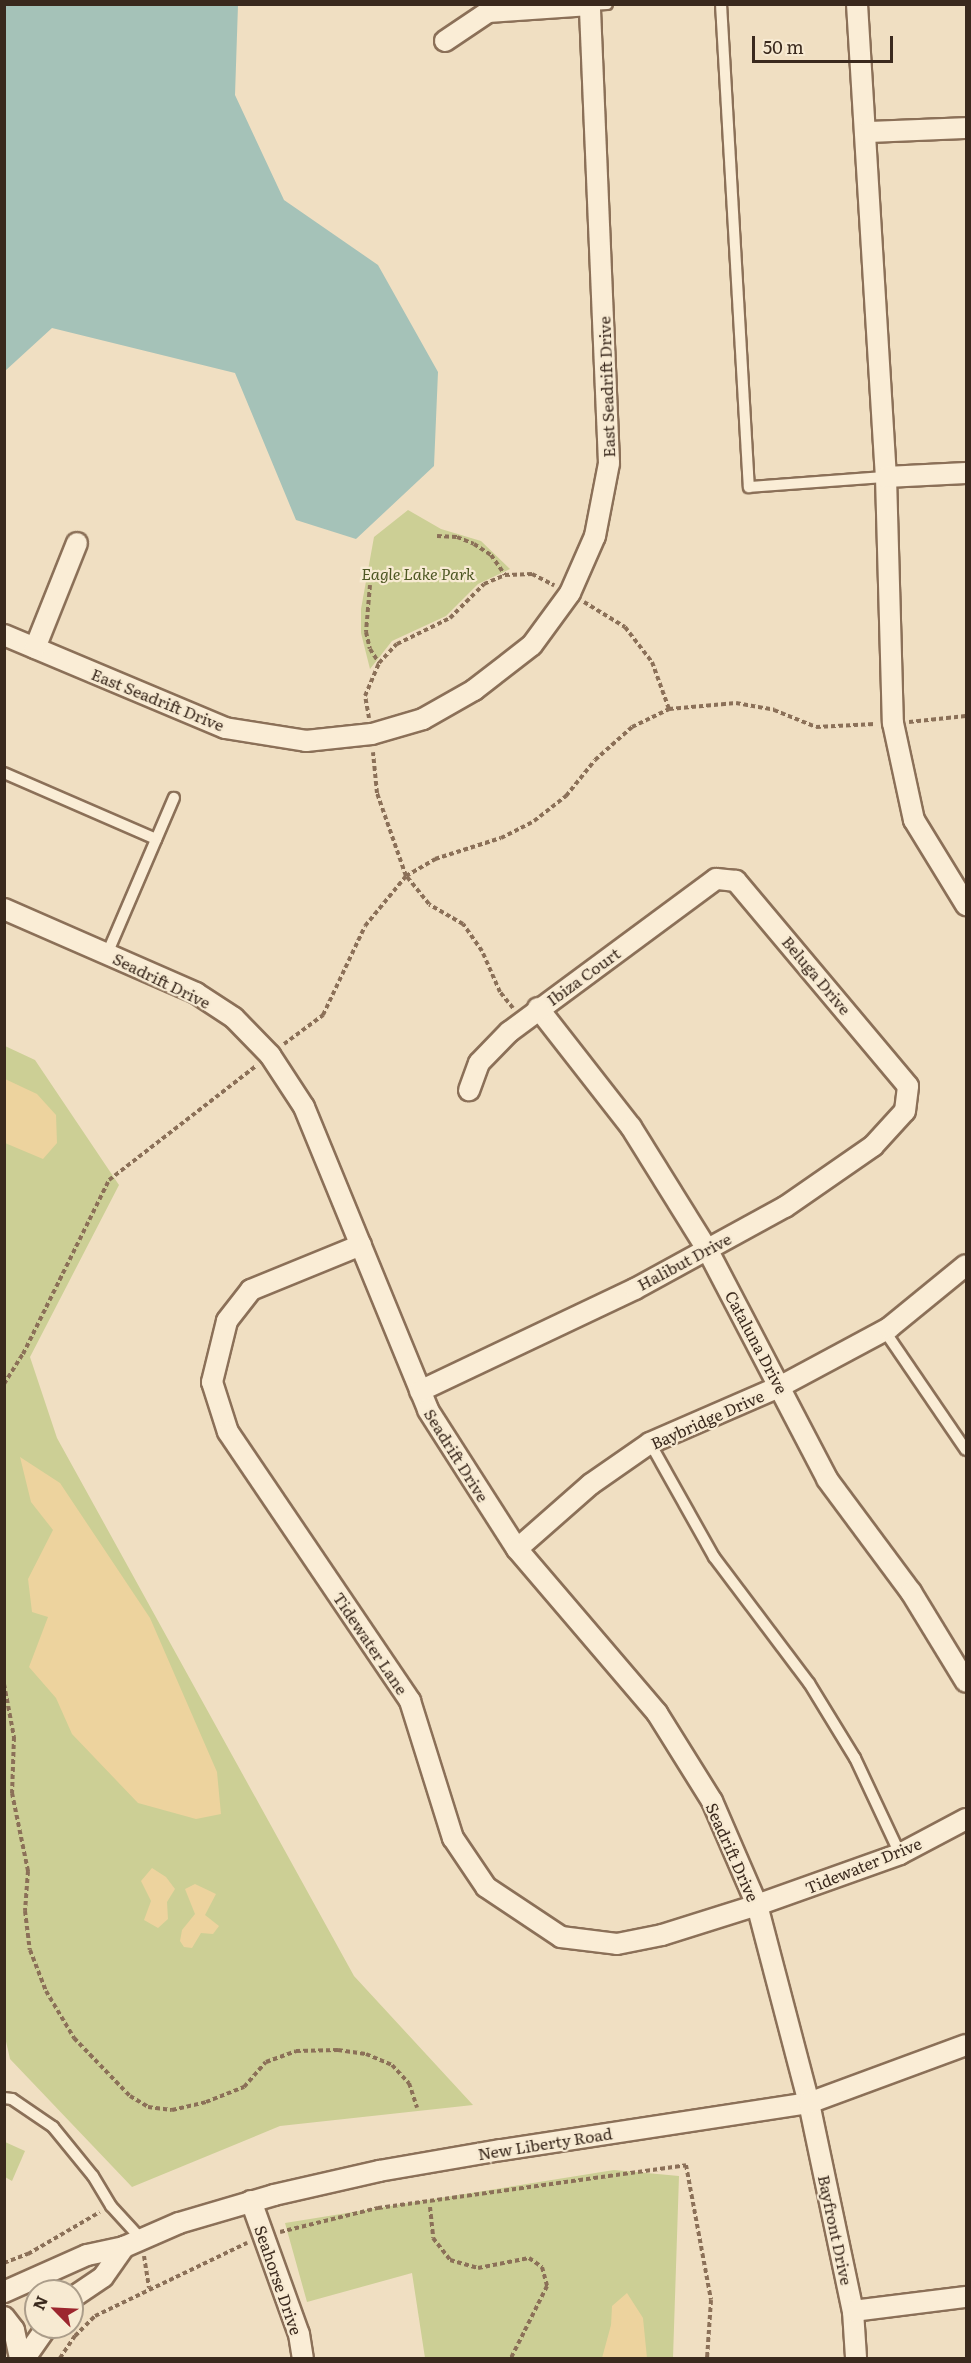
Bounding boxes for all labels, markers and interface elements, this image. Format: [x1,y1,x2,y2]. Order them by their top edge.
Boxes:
scale bar [755,24,896,62]
text: 50 m [763,33,804,60]
street label: East Seadrift Drive [594,316,618,458]
park label: Eagle Lake Park [361,563,475,583]
street label: East Seadrift Drive [89,664,227,734]
street label: Beluga Drive [779,932,855,1018]
street label: Ibiza Court [543,943,623,1009]
street label: Seadrift Drive [110,948,214,1012]
street label: Halibut Drive [634,1228,734,1294]
street label: Cataluna Drive [722,1287,792,1397]
street label: Baybridge Drive [648,1386,766,1452]
street label: Seadrift Drive [421,1405,493,1505]
street label: Tidewater Lane [330,1588,412,1698]
street label: Seadrift Drive [703,1800,763,1904]
street label: Tidewater Drive [802,1833,924,1897]
street label: New Liberty Road [476,2123,614,2163]
street label: Bayfront Drive [815,2173,857,2287]
street label: Seahorse Drive [251,2223,307,2337]
north arrow [24,2279,84,2339]
text: N [26,2291,53,2314]

